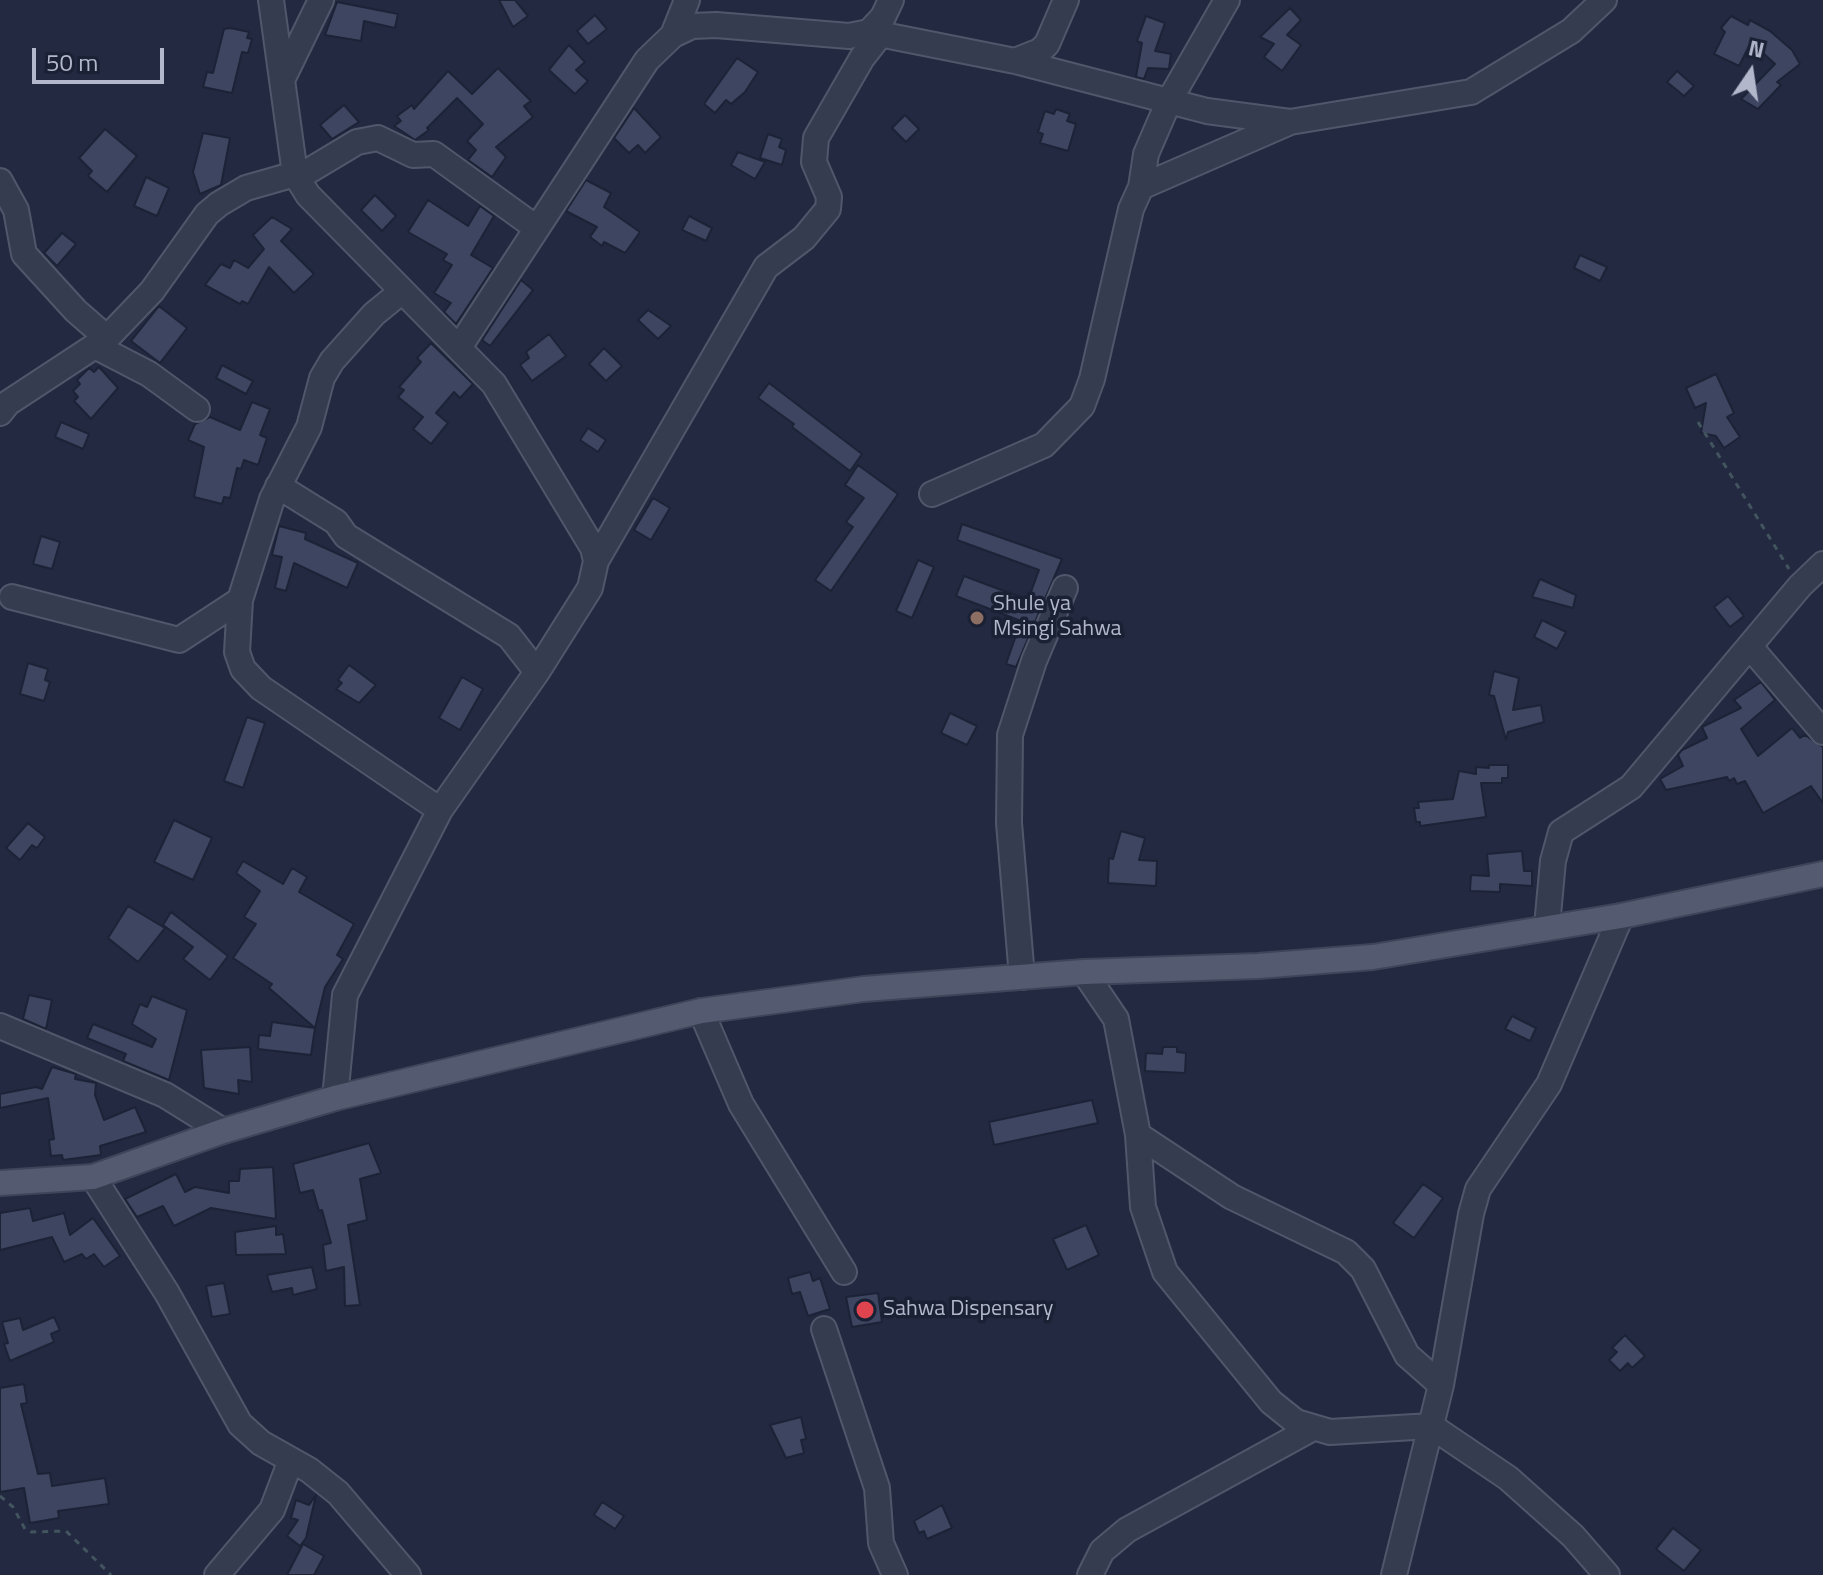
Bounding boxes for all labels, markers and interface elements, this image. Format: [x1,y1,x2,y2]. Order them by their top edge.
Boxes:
text: N [1745,30,1768,67]
scale bar [36,32,168,82]
north arrow [1711,32,1791,112]
text: 50 m [46,44,98,80]
place label: Shule ya Msingi Sahwa [993,592,1122,644]
marker: Shule ya Msingi Sahwa [968,609,986,627]
place label: Sahwa Dispensary [883,1297,1053,1323]
marker: Sahwa Dispensary [854,1299,876,1321]

